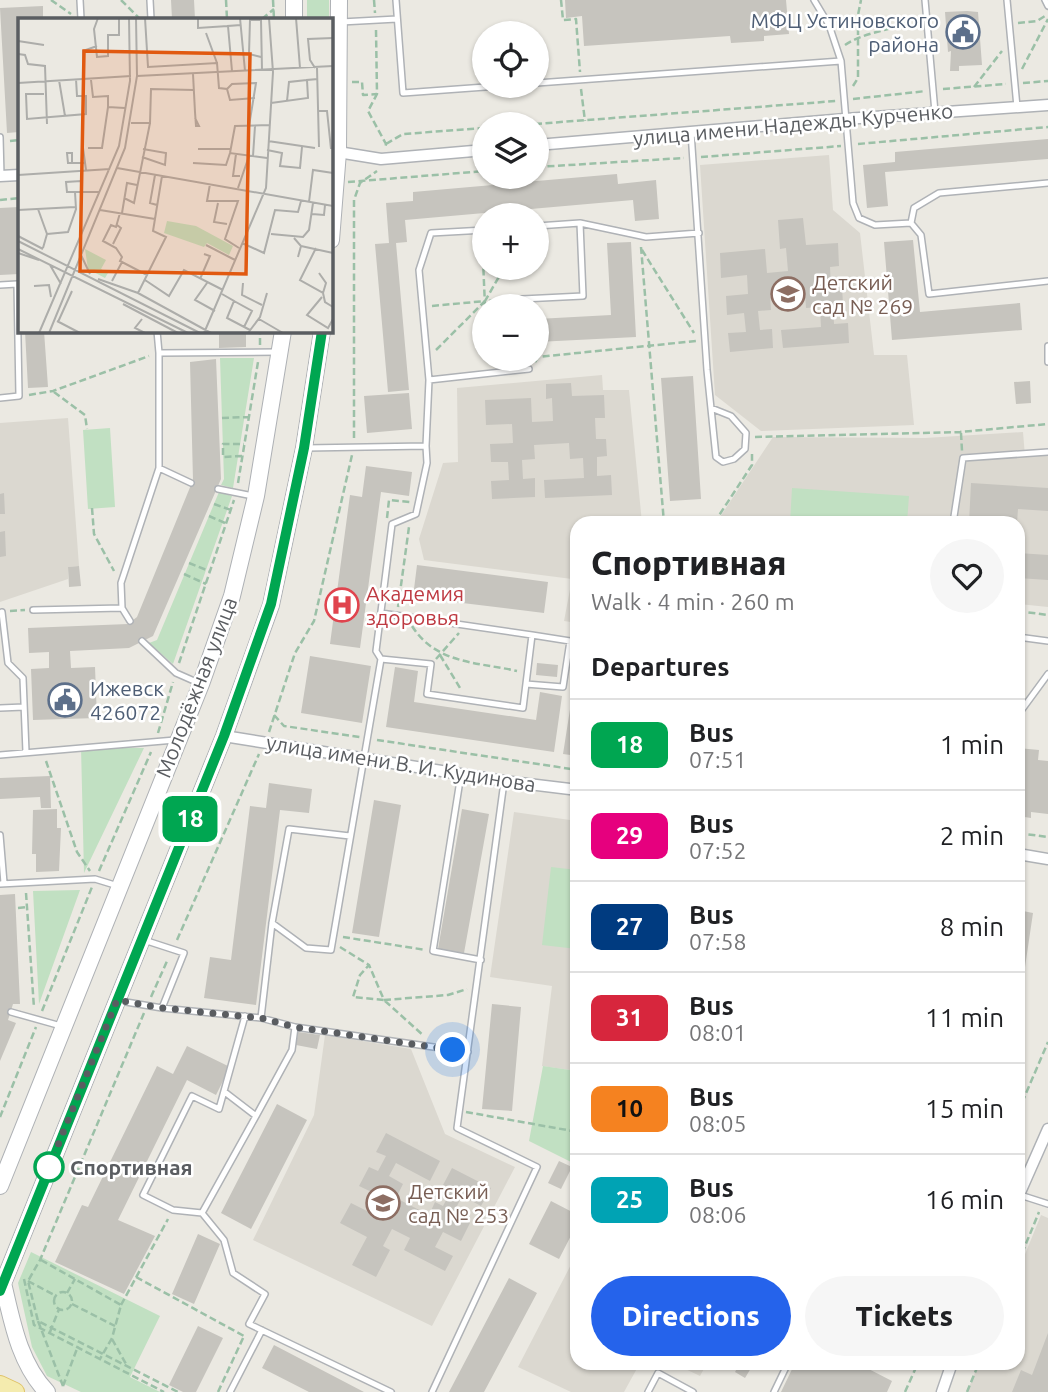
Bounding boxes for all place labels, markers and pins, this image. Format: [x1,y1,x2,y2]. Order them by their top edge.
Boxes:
place label: МФЦ Устиновского района [751,8,939,56]
public building icon: МФЦ Устиновского района [944,13,982,51]
place label: Детский сад № 269 [812,270,913,318]
school or university icon: Детский сад № 269 [769,275,807,313]
place label: Академия здоровья [366,581,464,629]
hospital icon: Академия здоровья [323,586,361,624]
place label: Ижевск 426072 [90,676,164,724]
public building icon: Ижевск 426072 [46,681,84,719]
marker: Спортивная [34,1152,64,1182]
place label: Спортивная [70,1155,193,1179]
place label: Детский сад № 253 [408,1179,509,1227]
school or university icon: Детский сад № 253 [364,1184,402,1222]

